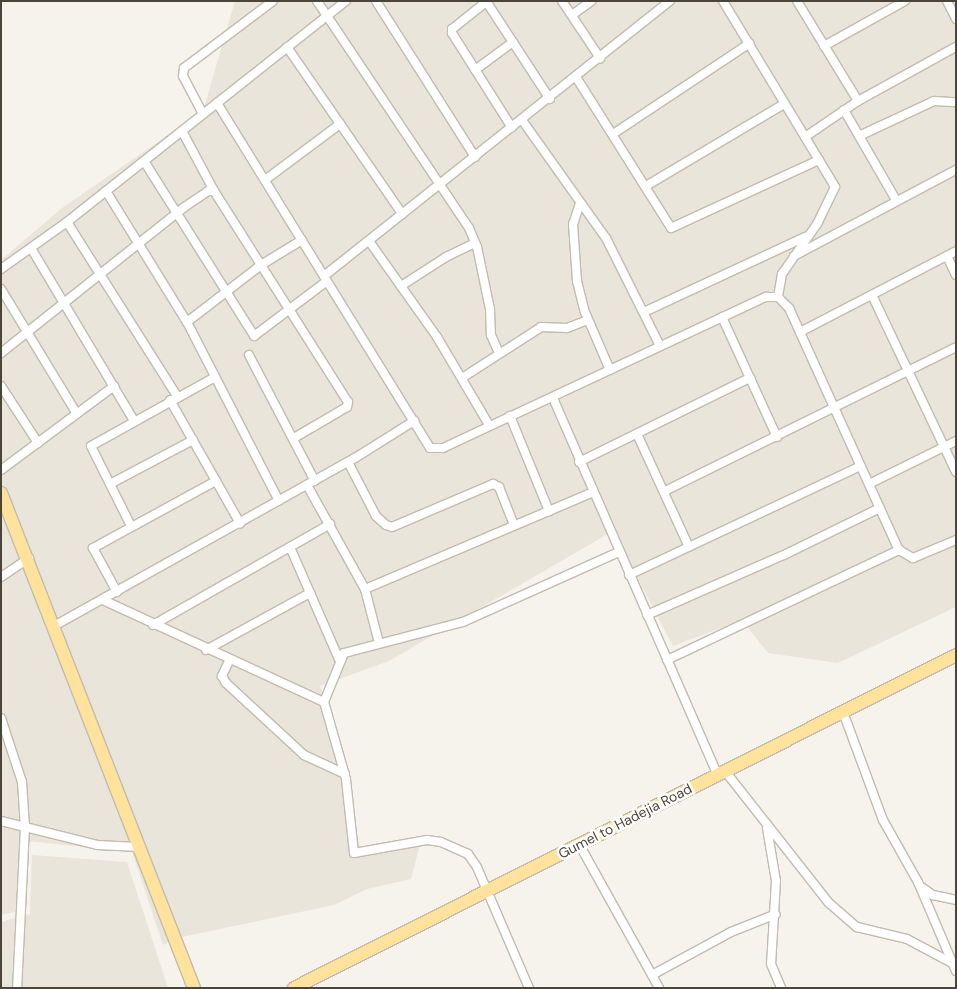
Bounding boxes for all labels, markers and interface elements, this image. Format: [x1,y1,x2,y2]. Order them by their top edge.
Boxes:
street label: Gumel to Hadejia Road [555,780,695,862]

